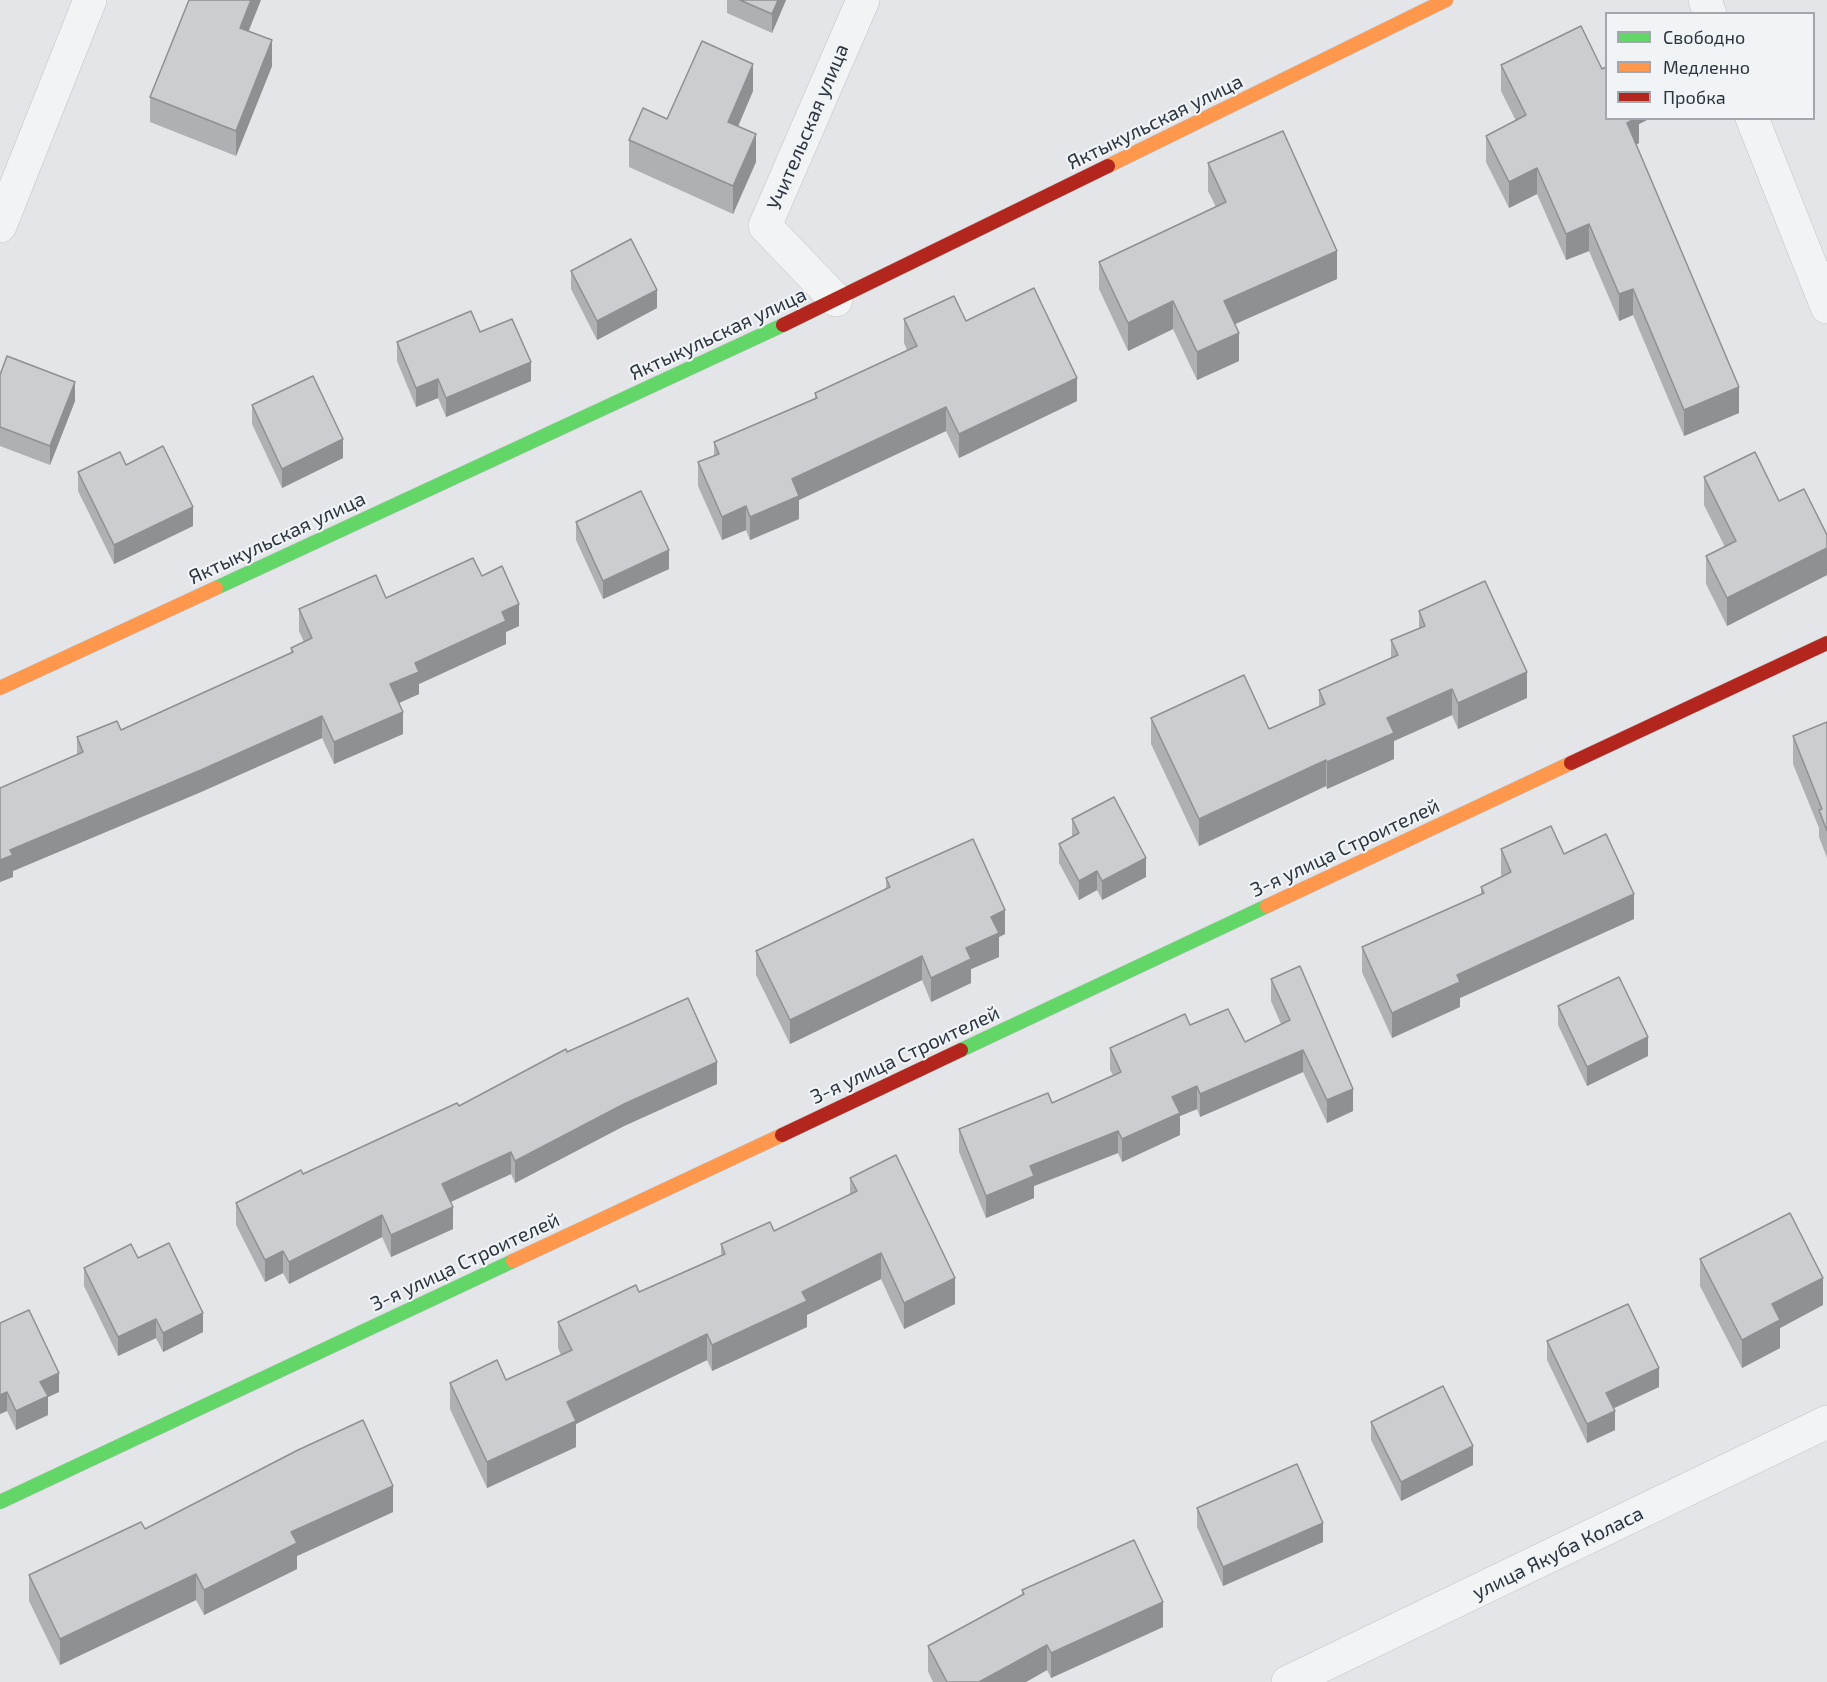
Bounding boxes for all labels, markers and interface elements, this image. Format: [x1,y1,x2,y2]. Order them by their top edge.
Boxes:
legend [1605,12,1815,120]
text: Свободно [1663,26,1745,48]
street label: Учительская улица [762,40,854,214]
text: Медленно [1663,56,1750,78]
street label: Яктыкульская улица [1063,69,1247,175]
text: Пробка [1663,86,1726,108]
street label: Яктыкульская улица [626,283,810,385]
street label: Яктыкульская улица [185,487,369,589]
street label: 3-я улица Строителей [1247,794,1443,902]
street label: 3-я улица Строителей [807,1001,1003,1109]
street label: 3-я улица Строителей [367,1208,563,1316]
street label: улица Якуба Коласа [1469,1501,1647,1605]

